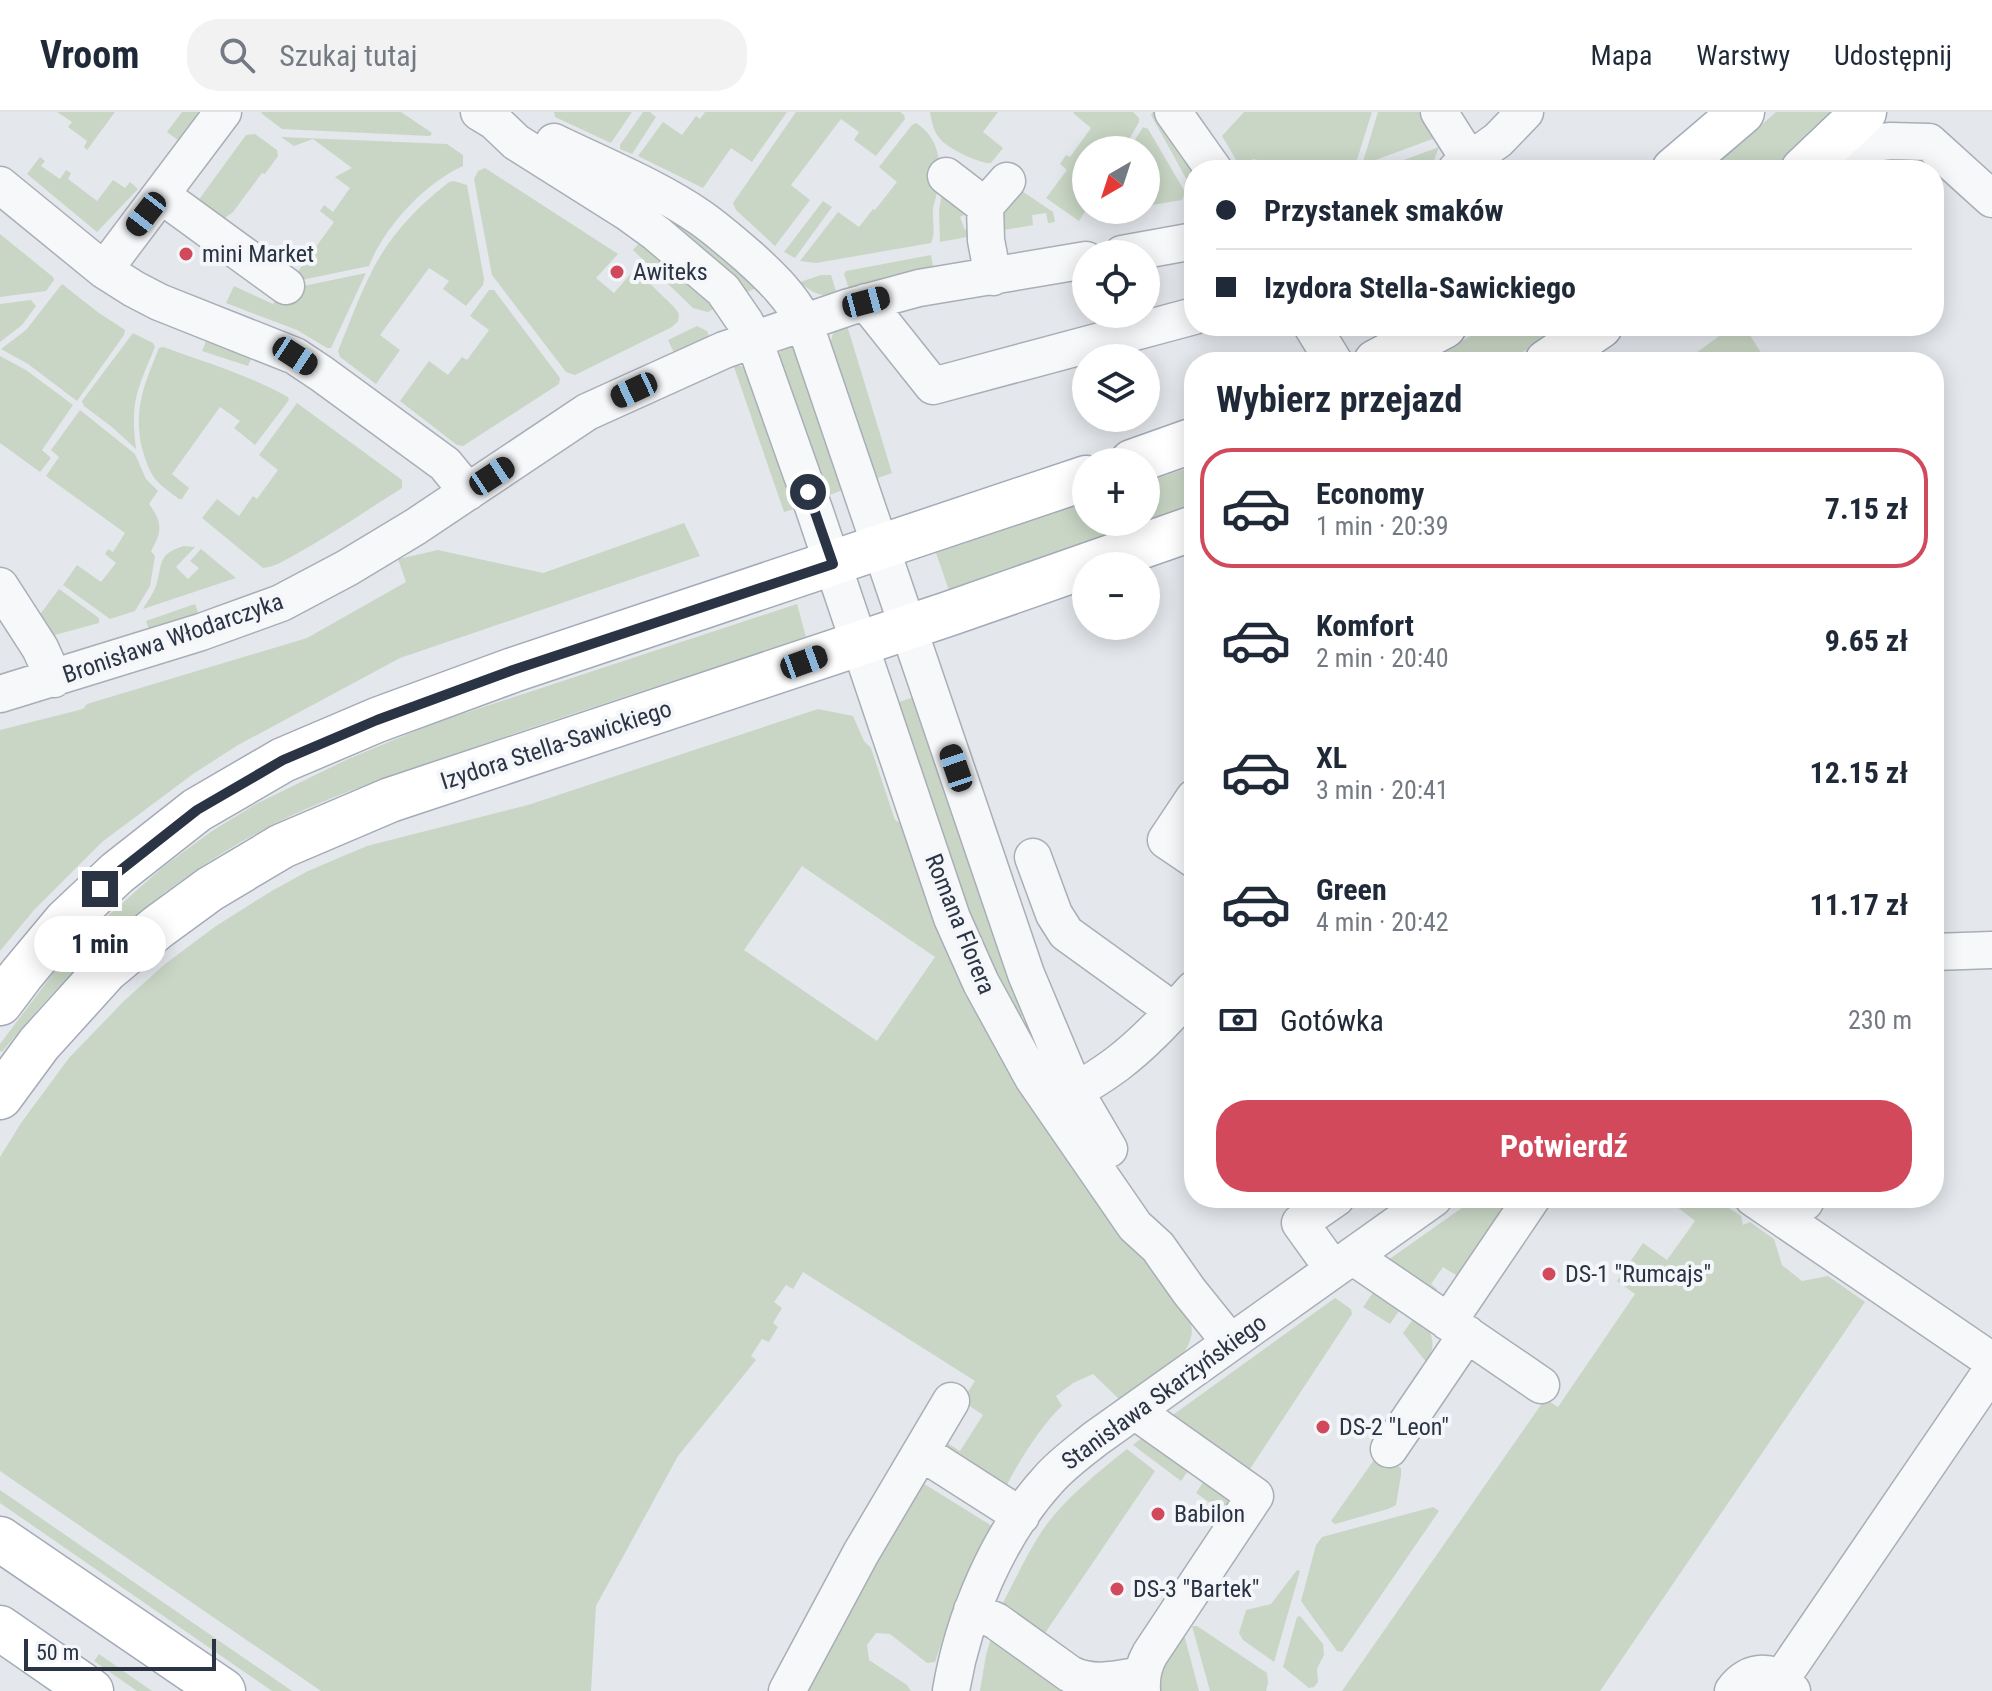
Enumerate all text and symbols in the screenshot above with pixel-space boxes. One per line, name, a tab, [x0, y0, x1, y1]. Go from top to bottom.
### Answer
search box	[187, 19, 747, 91]
text: Vroom	[40, 33, 139, 77]
icon: search	[215, 33, 259, 77]
text: Szukaj tutaj	[279, 38, 417, 73]
text: Mapa	[1591, 39, 1652, 72]
text: Warstwy	[1696, 39, 1790, 72]
text: Udostępnij	[1834, 39, 1952, 72]
north arrow	[1072, 136, 1160, 224]
map controls	[1072, 136, 1160, 640]
car	[122, 188, 170, 240]
text: Przystanek smaków	[1264, 193, 1504, 228]
place label: mini Market	[202, 240, 314, 268]
button: locate	[1072, 240, 1160, 328]
marker: mini Market	[177, 245, 195, 263]
place label: Awiteks	[633, 258, 708, 286]
marker: Awiteks	[608, 263, 626, 281]
text: Izydora Stella-Sawickiego	[1264, 270, 1576, 305]
car	[840, 284, 892, 320]
car	[268, 333, 322, 379]
button: layers	[1072, 344, 1160, 432]
car	[607, 369, 661, 411]
text: Wybierz przejazd	[1216, 379, 1462, 421]
button: +	[1072, 448, 1160, 536]
car	[465, 453, 519, 499]
icon: car	[1220, 472, 1292, 544]
route start	[790, 474, 826, 510]
text: Economy	[1316, 476, 1424, 511]
text: 7.15 zł	[1825, 491, 1908, 526]
text: 1 min · 20:39	[1316, 511, 1449, 541]
button: −	[1072, 552, 1160, 640]
street label: Bronisława Włodarczyka	[59, 587, 287, 689]
icon: car	[1220, 604, 1292, 676]
text: Komfort	[1316, 608, 1414, 643]
text: 9.65 zł	[1825, 623, 1908, 658]
car	[777, 643, 831, 681]
text: 2 min · 20:40	[1316, 643, 1449, 673]
street label: Izydora Stella-Sawickiego	[437, 694, 675, 796]
icon: car	[1220, 736, 1292, 808]
text: XL	[1316, 740, 1347, 775]
car	[937, 741, 975, 795]
text: 12.15 zł	[1810, 755, 1908, 790]
text: 3 min · 20:41	[1316, 775, 1449, 805]
street label: Romana Florera	[919, 850, 1001, 998]
icon: car	[1220, 868, 1292, 940]
route end	[82, 871, 118, 907]
text: Green	[1316, 872, 1387, 907]
text: 11.17 zł	[1810, 887, 1908, 922]
text: 4 min · 20:42	[1316, 907, 1449, 937]
callout: 1 min	[34, 917, 166, 973]
text: 1 min	[71, 929, 129, 959]
icon: cash	[1216, 998, 1260, 1042]
text: Gotówka	[1280, 1003, 1384, 1038]
text: 230 m	[1848, 1005, 1912, 1035]
button: Potwierdź	[1216, 1100, 1912, 1192]
place label: DS-1 "Rumcajs"	[1565, 1260, 1711, 1288]
marker: DS-1 "Rumcajs"	[1540, 1265, 1558, 1283]
street label: Stanisława Skarżyńskiego	[1056, 1308, 1272, 1476]
place label: DS-2 "Leon"	[1339, 1413, 1449, 1441]
marker: DS-2 "Leon"	[1314, 1418, 1332, 1436]
place label: Babilon	[1174, 1500, 1245, 1528]
marker: Babilon	[1149, 1505, 1167, 1523]
place label: DS-3 "Bartek"	[1133, 1575, 1260, 1603]
marker: DS-3 "Bartek"	[1108, 1580, 1126, 1598]
scale bar	[24, 1635, 216, 1671]
text: 50 m	[36, 1640, 79, 1665]

